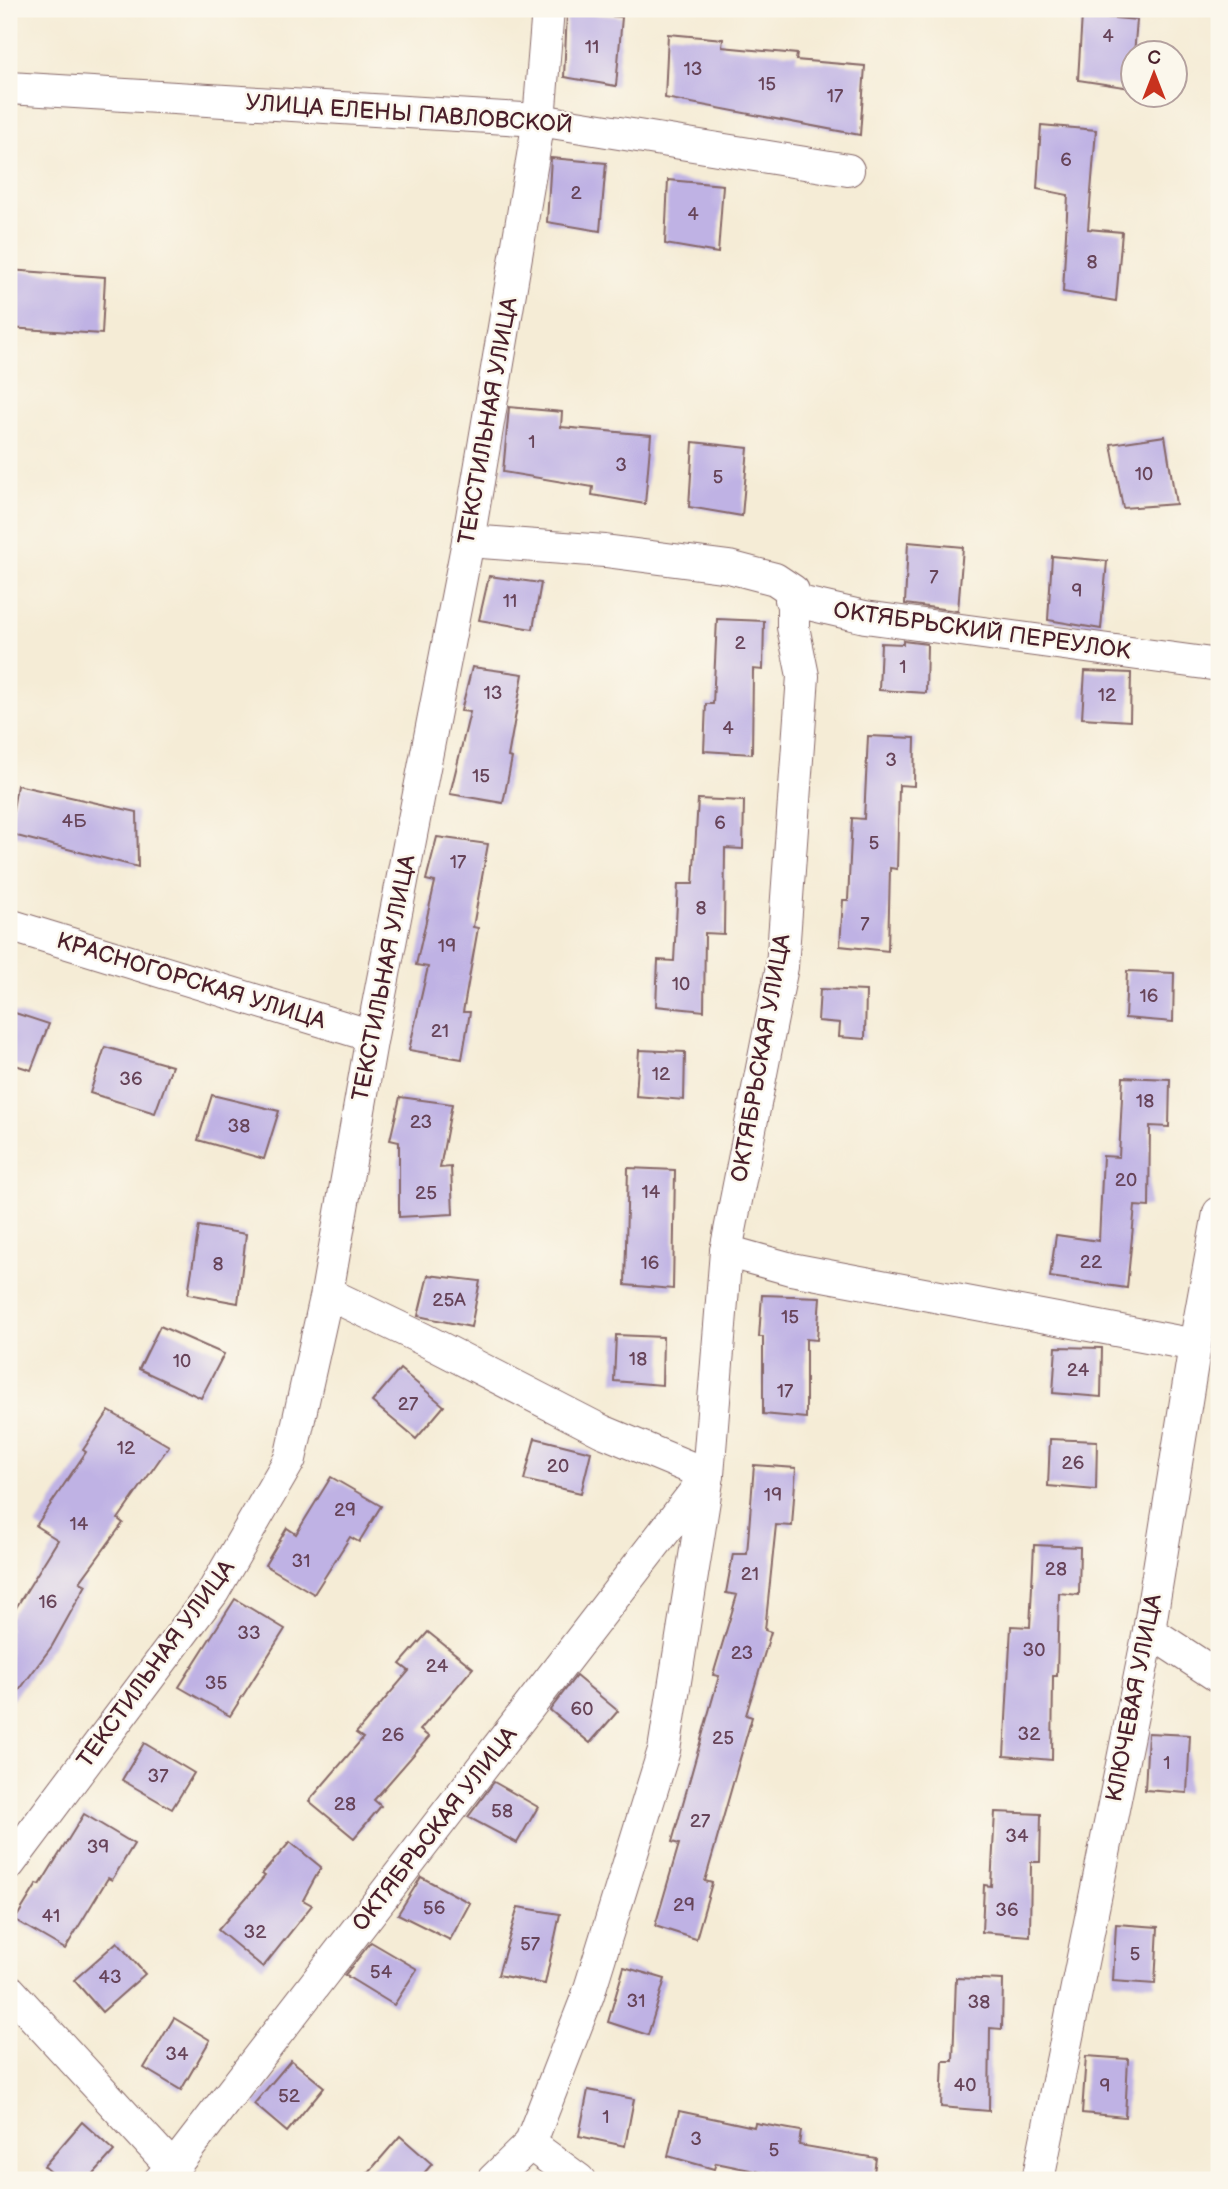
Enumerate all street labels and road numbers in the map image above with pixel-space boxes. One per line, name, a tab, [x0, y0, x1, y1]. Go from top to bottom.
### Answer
street label: УЛИЦА ЕЛЕНЫ ПАВЛОВСКОЙ	[244, 89, 574, 139]
street label: ТЕКСТИЛЬНАЯ УЛИЦА	[452, 295, 524, 547]
street label: ОКТЯБРЬСКИЙ ПЕРЕУЛОК	[832, 596, 1133, 666]
street label: ТЕКСТИЛЬНАЯ УЛИЦА	[346, 853, 422, 1103]
street label: КРАСНОГОРСКАЯ УЛИЦА	[53, 927, 329, 1035]
street label: ОКТЯБРЬСКАЯ УЛИЦА	[725, 932, 797, 1184]
street label: ТЕКСТИЛЬНАЯ УЛИЦА	[71, 1555, 241, 1773]
street label: КЛЮЧЕВАЯ УЛИЦА	[1100, 1592, 1168, 1804]
street label: ОКТЯБРЬСКАЯ УЛИЦА	[347, 1721, 523, 1937]

